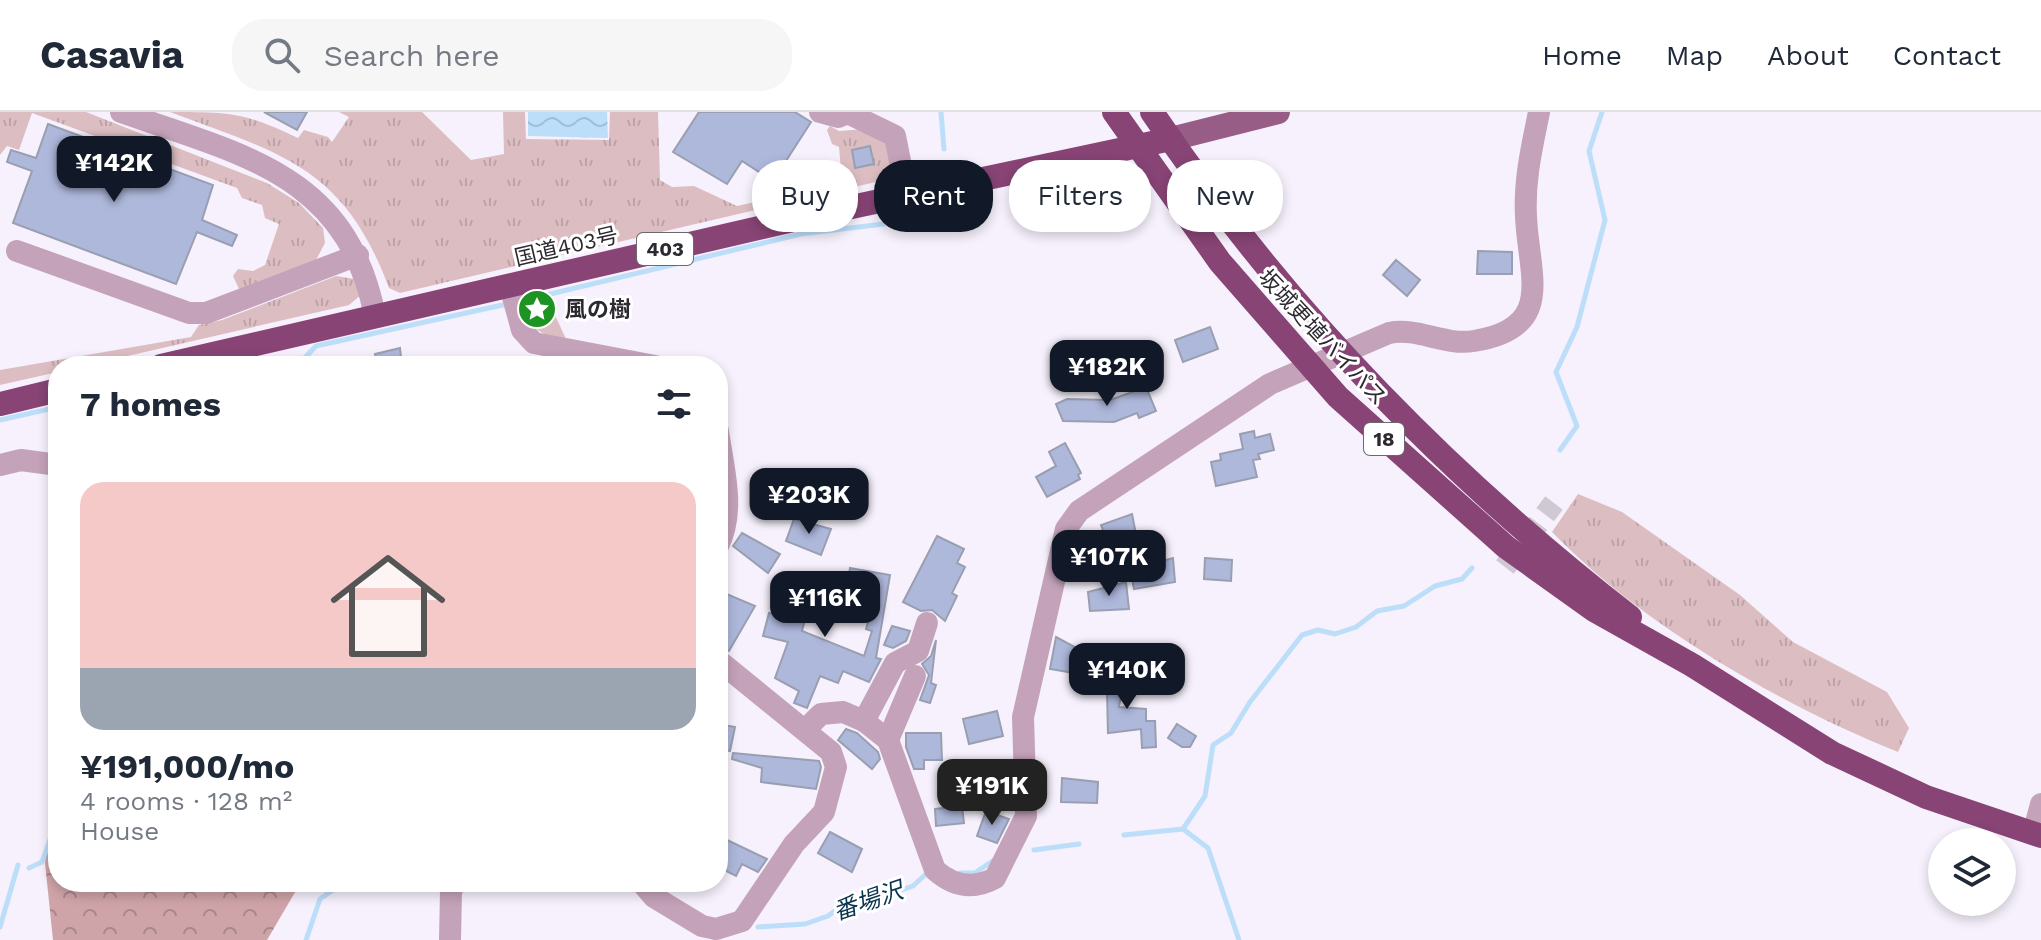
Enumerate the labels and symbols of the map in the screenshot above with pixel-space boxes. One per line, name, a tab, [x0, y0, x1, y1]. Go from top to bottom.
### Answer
pin: ¥142K	[58, 136, 170, 204]
street label: 国道403号	[512, 222, 620, 271]
road number: 403	[637, 233, 693, 265]
street label: 坂城更埴バイパス	[1254, 265, 1392, 410]
place icon: 風の樹	[516, 288, 558, 330]
place label: 風の樹	[565, 297, 631, 322]
pin: ¥182K	[1051, 340, 1163, 408]
road number: 18	[1364, 423, 1404, 455]
pin: ¥203K	[753, 468, 865, 536]
pin: ¥107K	[1053, 530, 1165, 598]
pin: ¥116K	[769, 571, 881, 639]
pin: ¥140K	[1071, 643, 1183, 711]
pin: ¥191K	[936, 759, 1048, 827]
water label: 番場沢	[829, 875, 909, 926]

